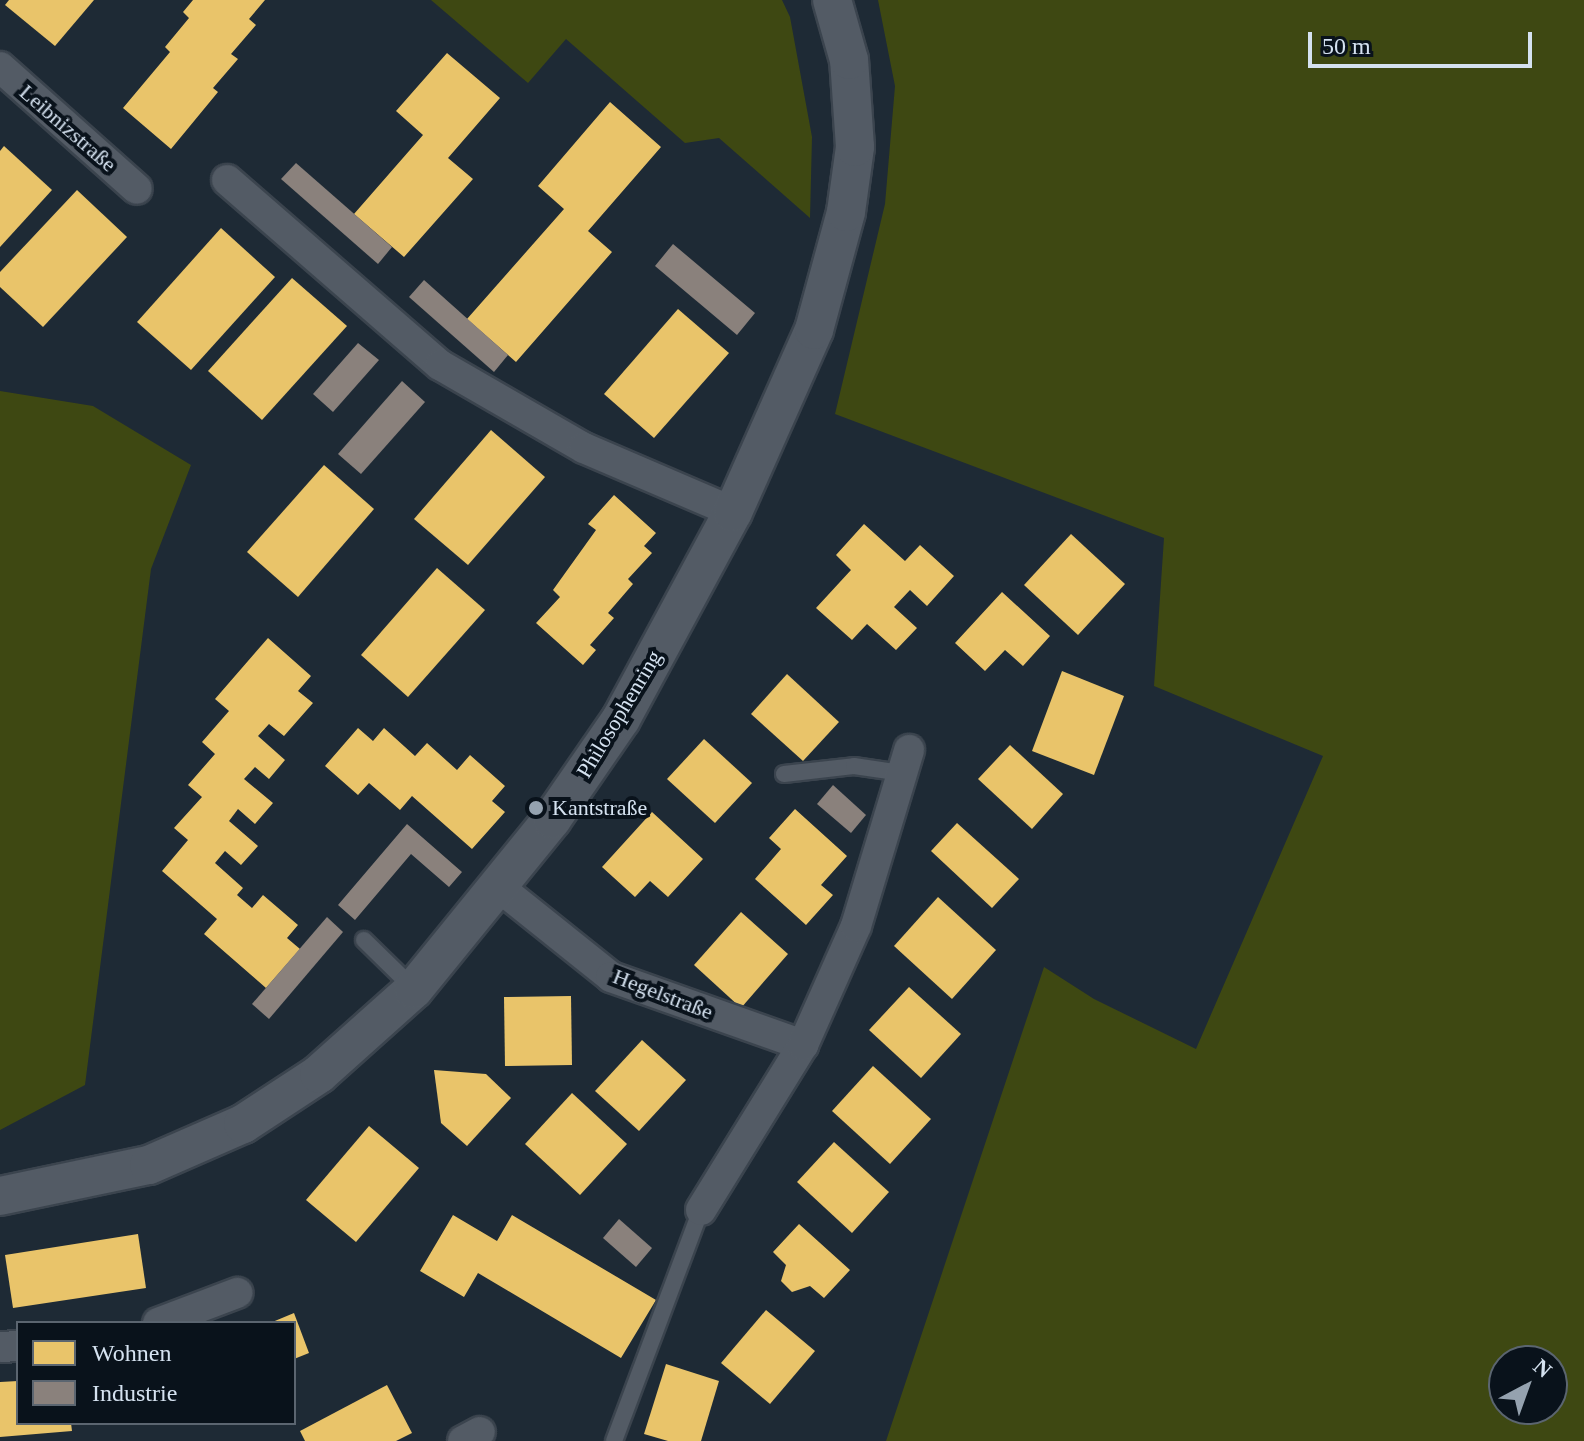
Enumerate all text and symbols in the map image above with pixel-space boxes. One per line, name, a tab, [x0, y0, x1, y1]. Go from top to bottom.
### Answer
scale bar	[1312, 16, 1536, 66]
text: 50 m	[1322, 33, 1371, 59]
street label: Leibnizstraße	[14, 79, 122, 177]
street label: Philosophenring	[571, 645, 667, 783]
place label: Kantstraße	[552, 795, 647, 821]
marker: Kantstraße	[527, 799, 545, 817]
street label: Hegelstraße	[609, 963, 717, 1025]
legend	[16, 1321, 296, 1425]
text: Wohnen	[92, 1340, 171, 1366]
north arrow	[1488, 1345, 1568, 1425]
text: N	[1529, 1353, 1557, 1383]
text: Industrie	[92, 1380, 177, 1406]

